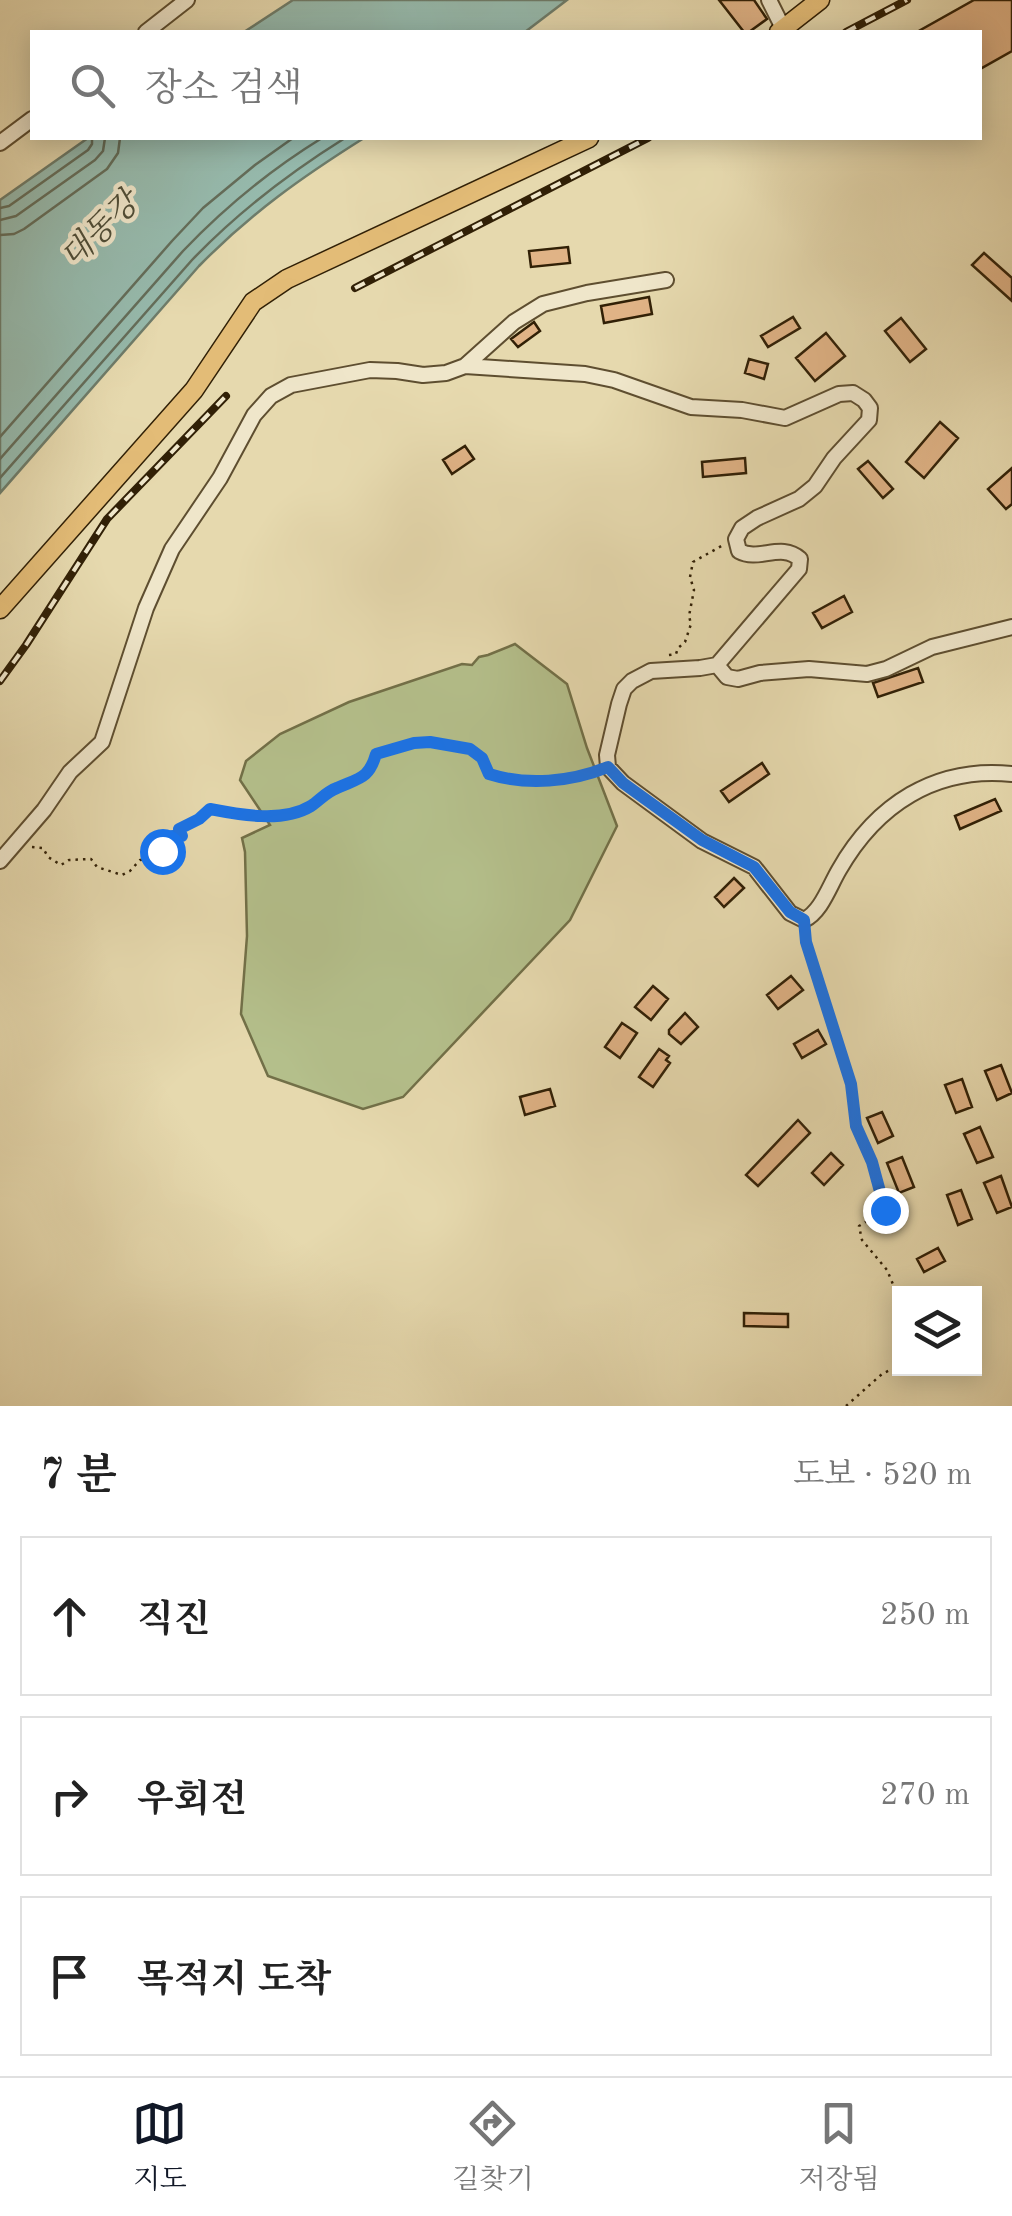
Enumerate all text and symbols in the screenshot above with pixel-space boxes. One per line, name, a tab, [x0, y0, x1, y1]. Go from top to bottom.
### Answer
search box	[30, 30, 982, 140]
icon: search	[65, 58, 120, 113]
text: 장소 검색	[145, 71, 302, 109]
water label: 대동강	[54, 182, 148, 275]
route start	[140, 829, 186, 875]
route end	[863, 1188, 909, 1234]
map controls	[892, 1286, 982, 1376]
button: layers	[892, 1286, 982, 1376]
text: 7 분	[40, 1456, 117, 1498]
text: 도보 · 520 m	[793, 1460, 972, 1492]
icon: ahead	[42, 1589, 97, 1644]
text: 250 m	[880, 1600, 970, 1632]
text: 직진	[137, 1602, 210, 1640]
icon: right	[42, 1769, 97, 1824]
text: 270 m	[880, 1780, 970, 1812]
text: 우회전	[137, 1782, 247, 1820]
icon: arrive	[42, 1949, 97, 2004]
text: 목적지 도착	[137, 1962, 331, 2000]
tab: 지도	[132, 2096, 187, 2199]
tab: 길찾기	[452, 2096, 533, 2199]
tab: 저장됨	[798, 2096, 880, 2199]

